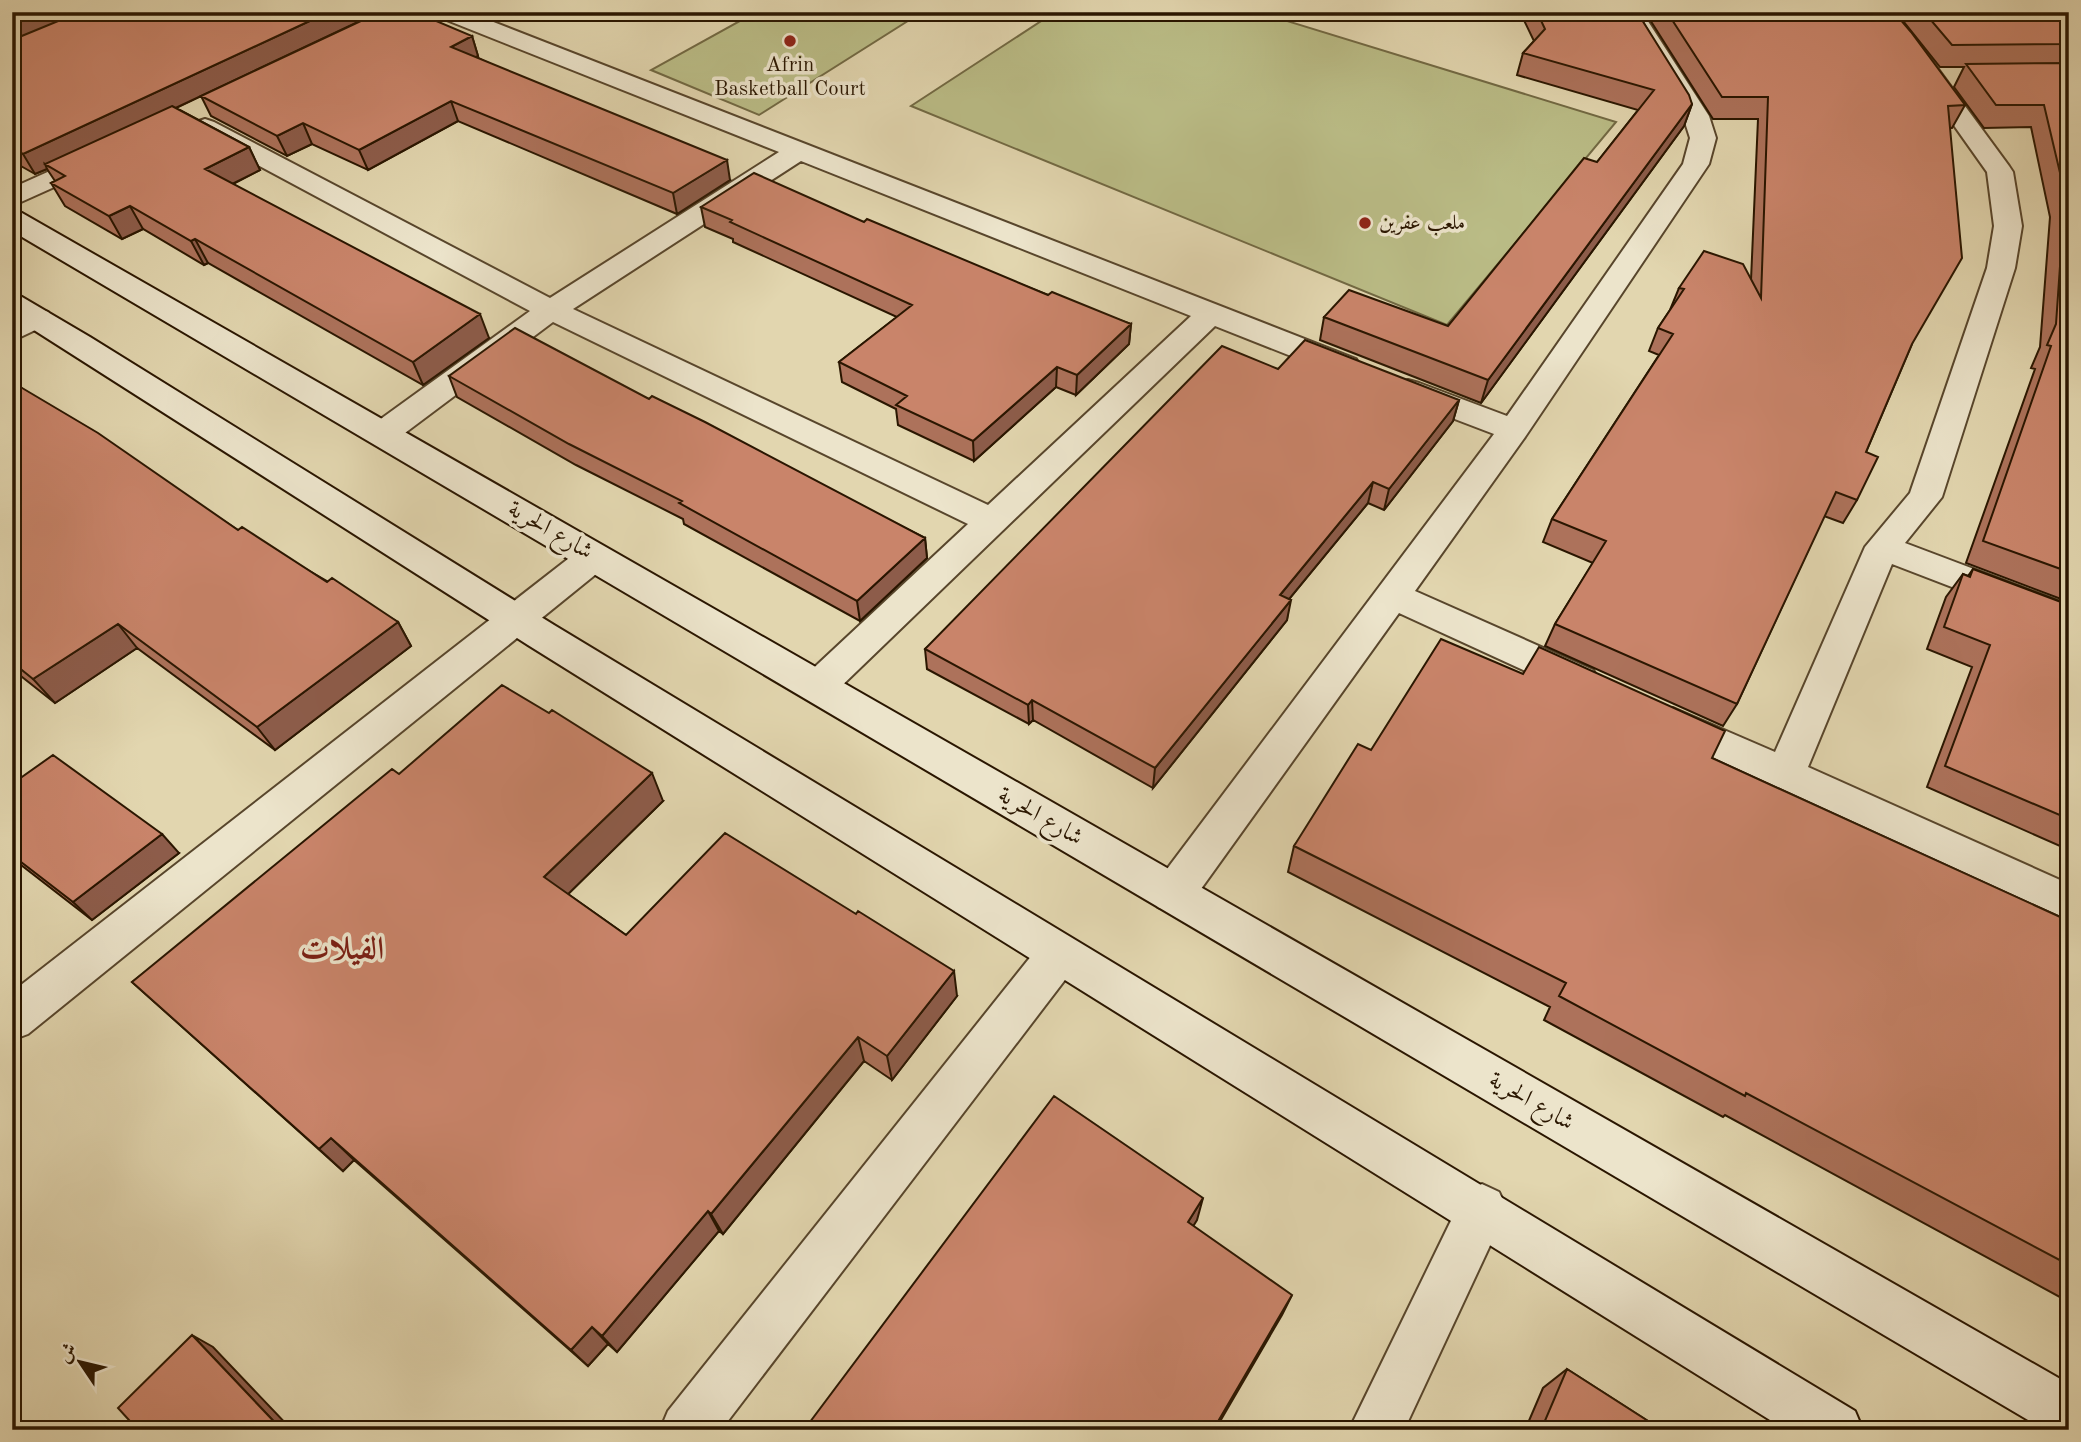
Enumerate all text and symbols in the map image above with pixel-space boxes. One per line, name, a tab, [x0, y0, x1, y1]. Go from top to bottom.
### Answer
marker: Afrin Basketball Court	[782, 33, 798, 49]
place label: Afrin Basketball Court	[714, 55, 866, 100]
place label: ملعب عفرين	[1379, 213, 1465, 236]
marker: ملعب عفرين	[1357, 215, 1373, 231]
street label: شارع الحرية	[500, 497, 597, 570]
street label: شارع الحرية	[990, 783, 1087, 856]
district label: الفيلات	[300, 934, 384, 967]
street label: شارع الحرية	[1481, 1068, 1578, 1141]
north arrow	[46, 1326, 116, 1396]
text: ش	[55, 1341, 81, 1367]

